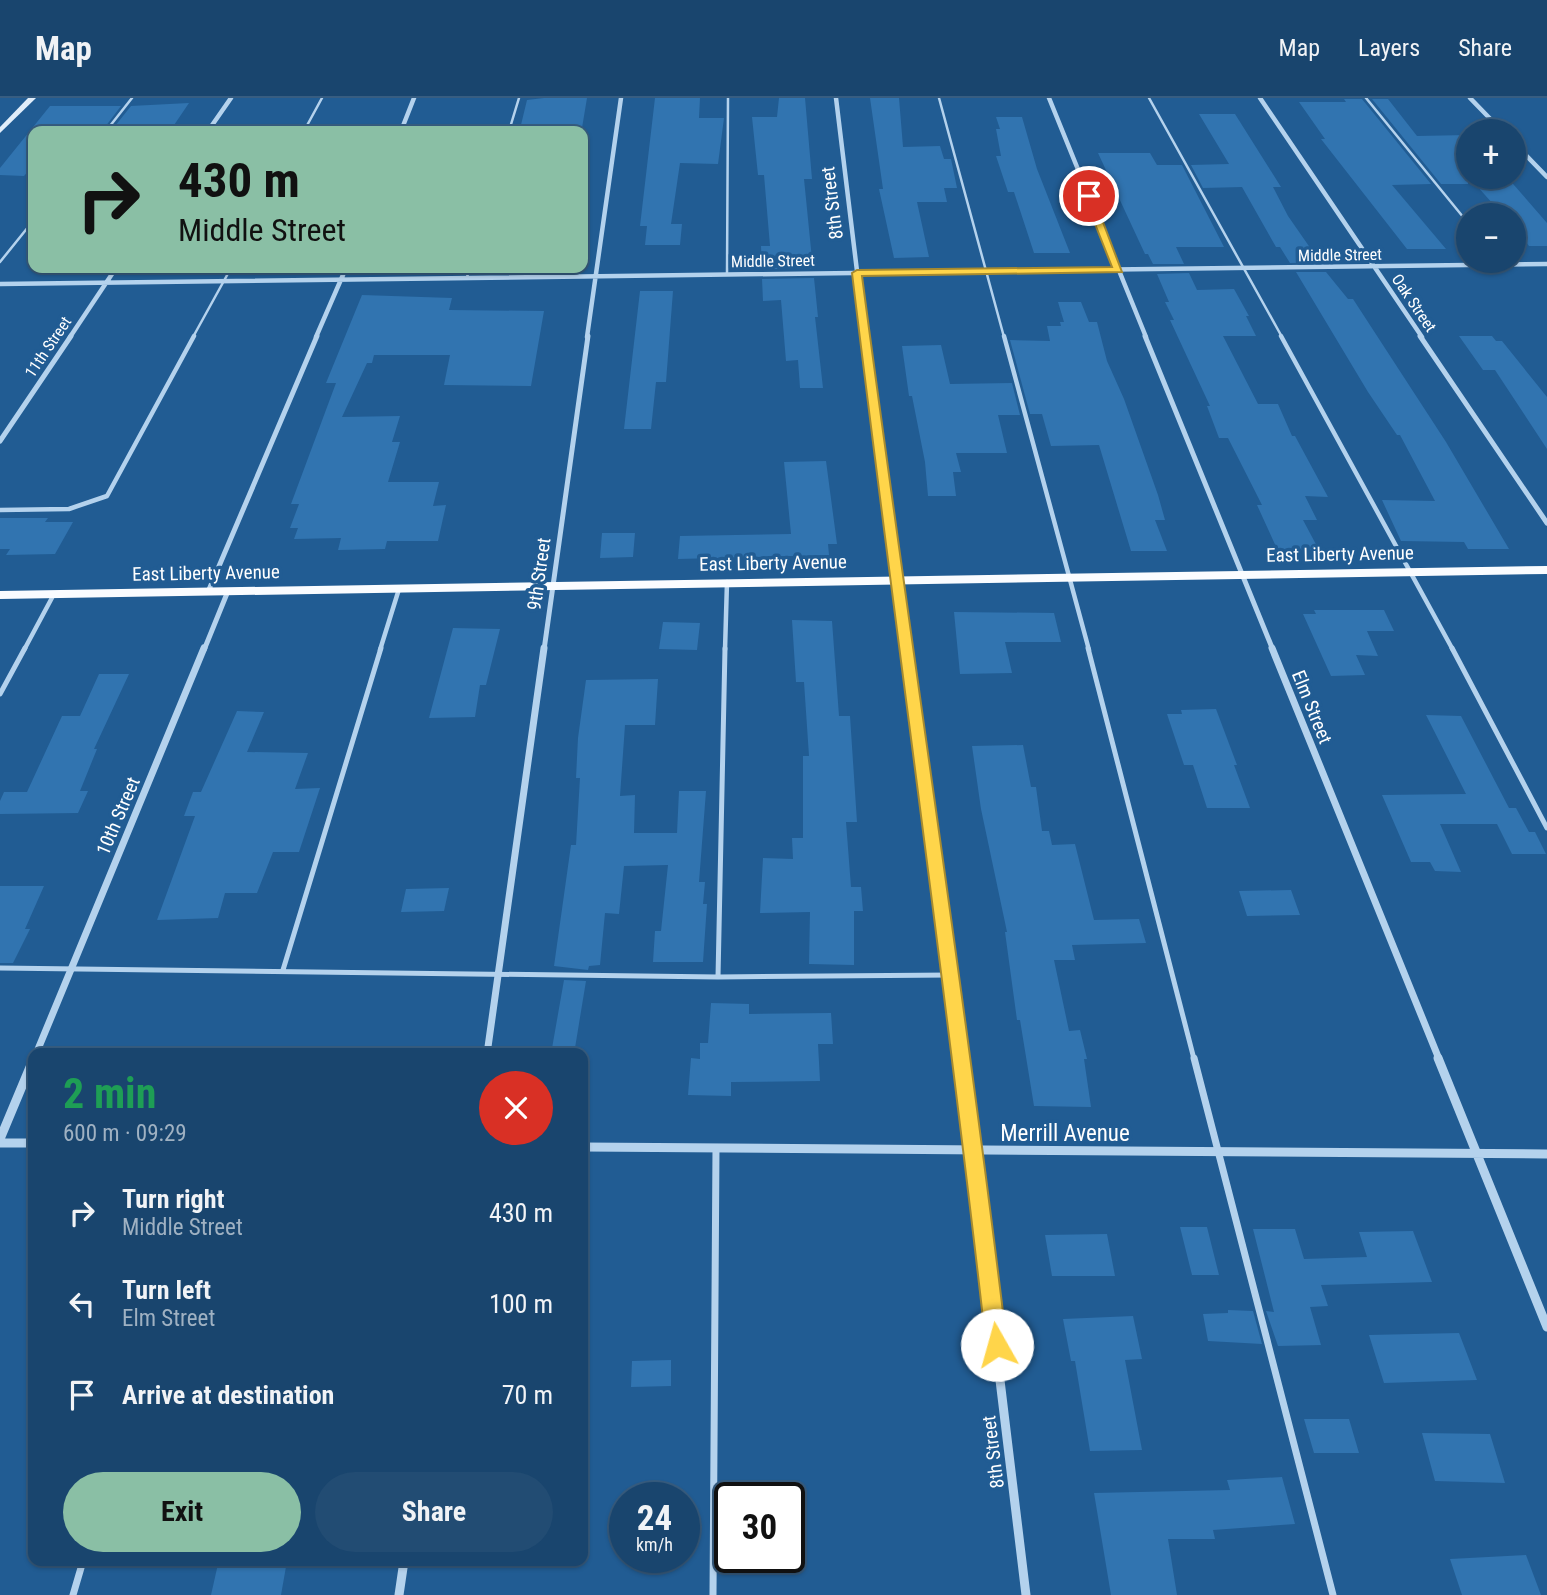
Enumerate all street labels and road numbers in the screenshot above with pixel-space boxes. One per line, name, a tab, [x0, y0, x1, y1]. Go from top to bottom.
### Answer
street label: 8th Street	[816, 165, 848, 241]
street label: Middle Street	[1298, 245, 1382, 265]
street label: Middle Street	[731, 251, 815, 271]
street label: Oak Street	[1388, 270, 1440, 336]
street label: 11th Street	[21, 313, 75, 381]
street label: 9th Street	[523, 536, 555, 612]
street label: East Liberty Avenue	[1266, 541, 1414, 567]
street label: East Liberty Avenue	[699, 550, 847, 576]
street label: East Liberty Avenue	[132, 560, 280, 586]
street label: Elm Street	[1287, 667, 1337, 747]
street label: 10th Street	[91, 774, 145, 858]
street label: Merrill Avenue	[1000, 1120, 1130, 1147]
street label: 8th Street	[977, 1414, 1009, 1490]

